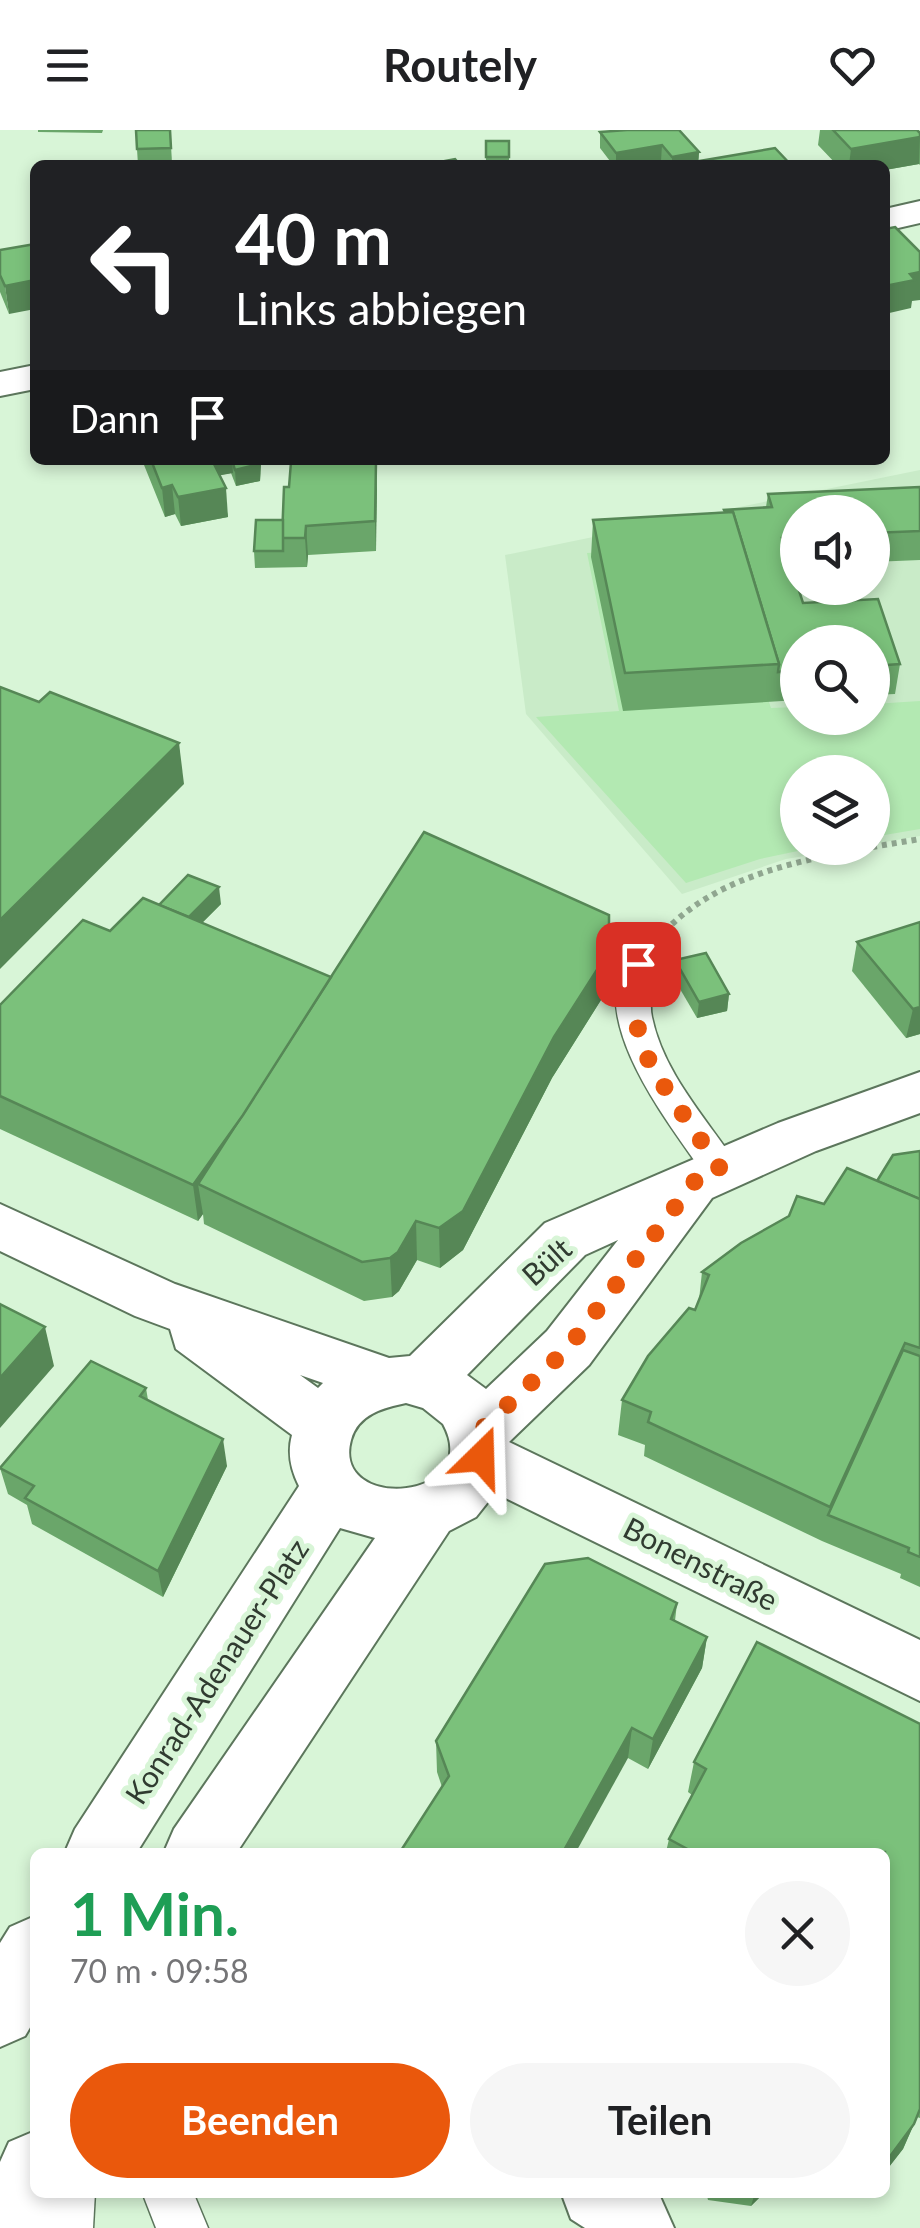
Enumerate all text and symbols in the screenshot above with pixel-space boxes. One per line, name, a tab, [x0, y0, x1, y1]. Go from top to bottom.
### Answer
icon: menu	[40, 38, 95, 93]
text: Routely	[383, 38, 537, 92]
icon: heart	[825, 38, 880, 93]
text: 40 m	[235, 196, 392, 280]
icon: left	[70, 200, 200, 330]
text: Links abbiegen	[235, 281, 527, 335]
icon: arrive	[180, 390, 235, 445]
text: Dann	[70, 395, 160, 441]
map controls	[780, 495, 890, 865]
button: sound	[780, 495, 890, 605]
button: search	[780, 625, 890, 735]
button: layers	[780, 755, 890, 865]
pin	[596, 922, 681, 1007]
icon: arrive	[611, 937, 666, 992]
street label: Bült	[514, 1230, 578, 1292]
position arrow	[429, 1405, 533, 1509]
street label: Bonenstraße	[618, 1509, 784, 1617]
street label: Konrad-Adenauer-Platz	[117, 1532, 315, 1810]
text: 1 Min.	[70, 1877, 239, 1949]
button: close	[745, 1881, 850, 1986]
text: 70 m · 09:58	[70, 1951, 249, 1990]
button: Beenden	[70, 2063, 450, 2178]
button: Teilen	[470, 2063, 850, 2178]

